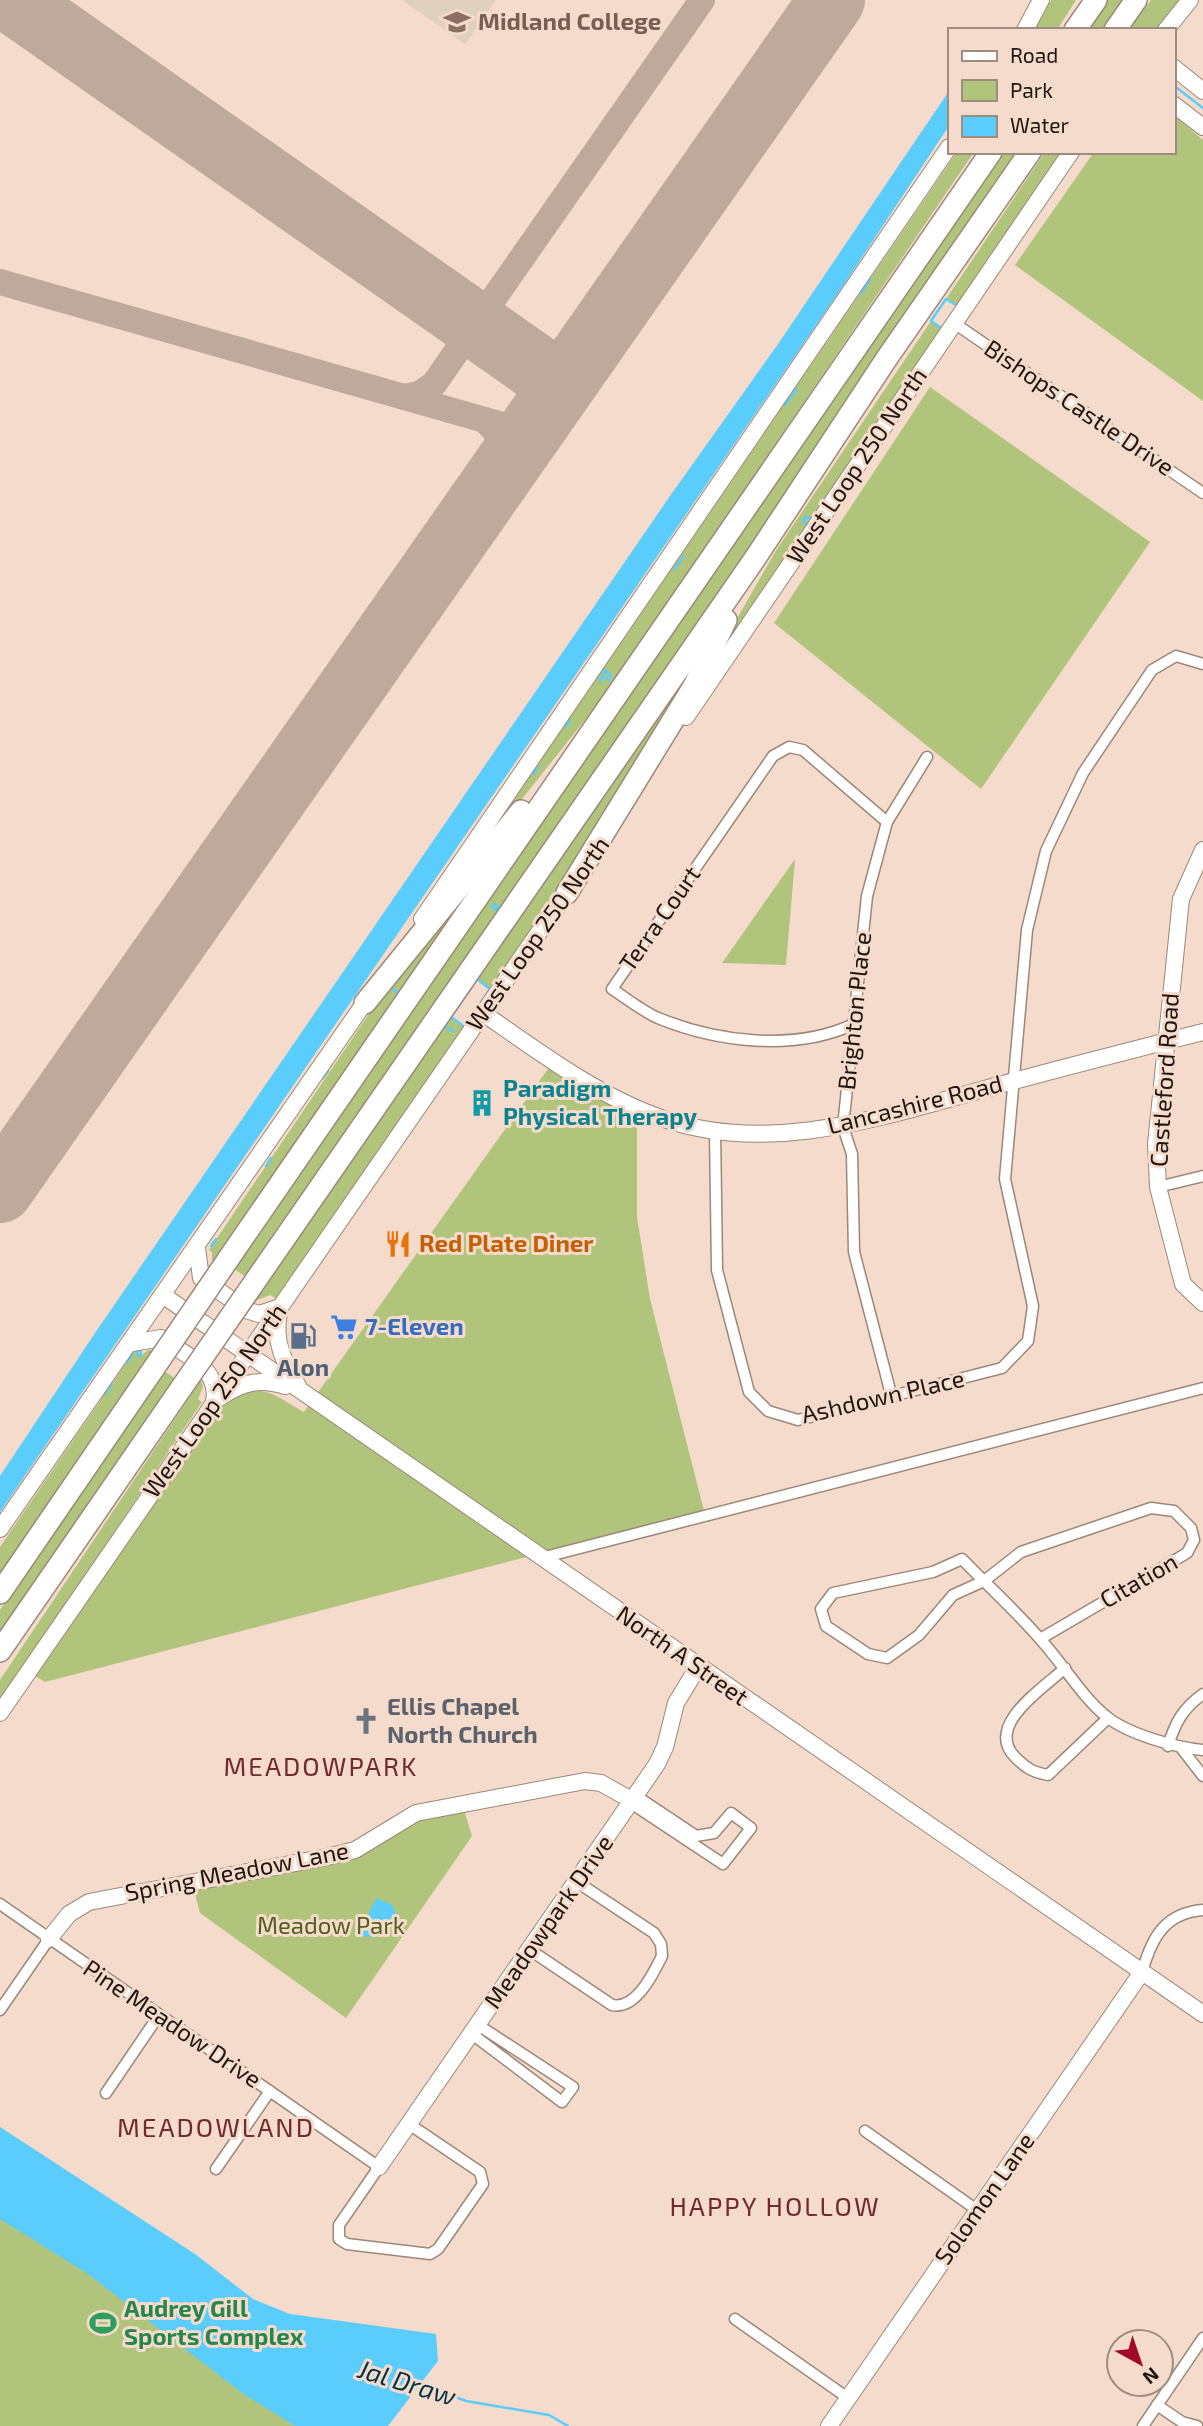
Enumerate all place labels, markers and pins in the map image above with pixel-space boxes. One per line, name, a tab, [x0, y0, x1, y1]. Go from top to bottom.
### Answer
place label: Midland College	[478, 6, 661, 35]
school or university icon: Midland College	[442, 7, 472, 37]
place label: Paradigm Physical Therapy	[503, 1073, 697, 1130]
building icon: Paradigm Physical Therapy	[467, 1088, 497, 1118]
place label: Red Plate Diner	[419, 1228, 594, 1257]
restaurant icon: Red Plate Diner	[383, 1229, 413, 1259]
place label: 7-Eleven	[365, 1311, 464, 1340]
supermarket icon: 7-Eleven	[329, 1312, 359, 1342]
fuel station icon: Alon	[288, 1321, 318, 1351]
place label: Alon	[277, 1352, 329, 1381]
place label: Ellis Chapel North Church	[387, 1691, 538, 1748]
church icon: Ellis Chapel North Church	[351, 1706, 381, 1736]
place label: Audrey Gill Sports Complex	[124, 2293, 304, 2350]
sports icon: Audrey Gill Sports Complex	[88, 2308, 118, 2338]

